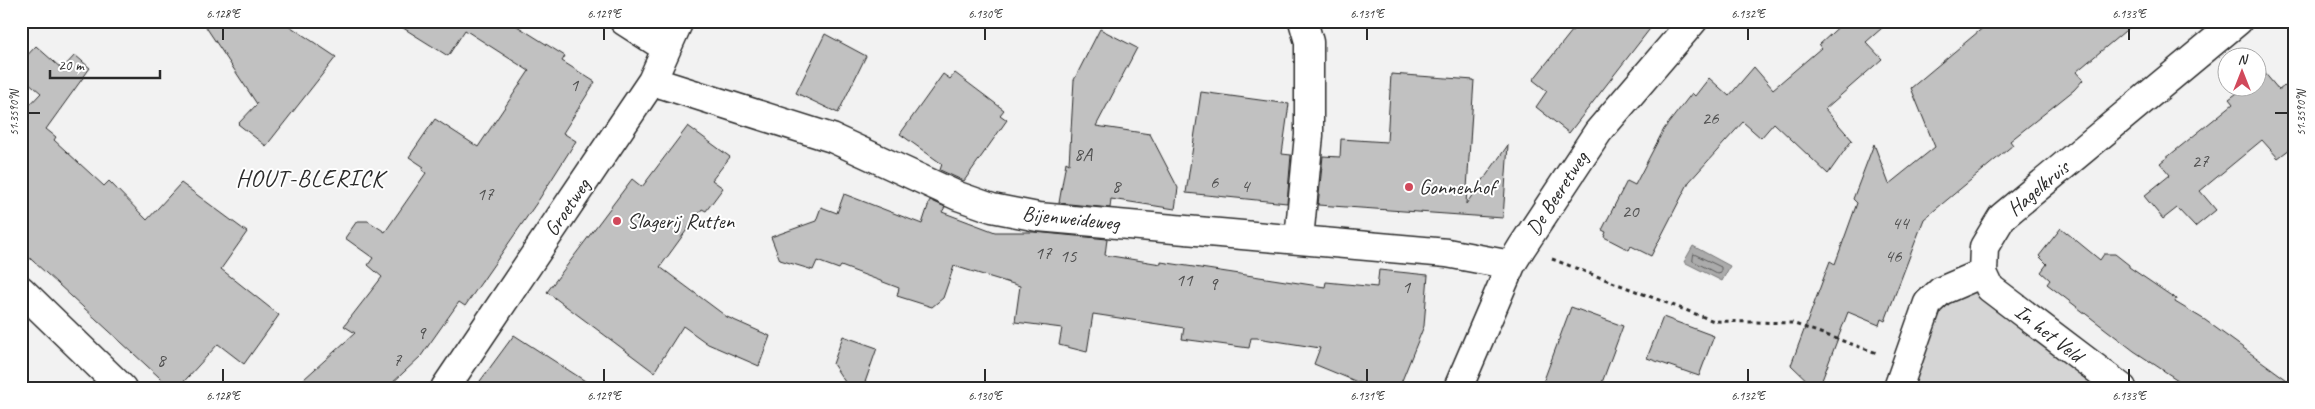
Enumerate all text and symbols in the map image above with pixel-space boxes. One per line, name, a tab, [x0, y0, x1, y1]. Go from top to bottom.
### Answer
text: 6.128°E	[206, 6, 242, 22]
text: 6.129°E	[587, 6, 623, 22]
text: 6.130°E	[968, 6, 1004, 22]
text: 6.131°E	[1350, 6, 1386, 22]
text: 6.132°E	[1731, 6, 1767, 22]
text: 6.133°E	[2112, 6, 2148, 22]
scale bar	[50, 48, 160, 80]
north arrow	[2218, 48, 2268, 98]
text: N	[2238, 51, 2249, 68]
text: 20 m	[58, 56, 85, 75]
house number: 1	[570, 73, 580, 97]
text: 51.3590°N	[6, 89, 22, 136]
text: 51.3590°N	[2293, 89, 2309, 136]
house number: 26	[1701, 106, 1720, 130]
house number: 8A	[1074, 142, 1094, 166]
street label: De Beeretweg	[1520, 145, 1595, 240]
house number: 27	[2191, 149, 2210, 173]
street label: Hagelkruis	[2002, 153, 2076, 221]
district label: HOUT-BLERICK	[236, 163, 388, 193]
house number: 6	[1210, 170, 1220, 194]
street label: Groetweg	[538, 172, 597, 241]
house number: 8	[1112, 174, 1123, 198]
house number: 4	[1241, 174, 1252, 198]
place label: Gonnenhof	[1419, 174, 1499, 200]
marker: Gonnenhof	[1403, 181, 1415, 193]
house number: 17	[476, 182, 495, 206]
house number: 20	[1621, 199, 1640, 223]
street label: Bijenweideweg	[1021, 200, 1122, 236]
place label: Slagerij Rutten	[627, 208, 735, 234]
house number: 44	[1891, 211, 1911, 235]
marker: Slagerij Rutten	[611, 215, 623, 227]
house number: 17	[1034, 241, 1053, 265]
house number: 15	[1059, 244, 1078, 268]
house number: 46	[1884, 244, 1903, 268]
house number: 11	[1175, 268, 1194, 292]
house number: 9	[1209, 272, 1219, 296]
house number: 1	[1402, 275, 1412, 299]
street label: In het Veld	[2010, 298, 2091, 370]
house number: 9	[417, 321, 427, 345]
house number: 8	[157, 348, 168, 372]
house number: 7	[393, 348, 403, 372]
text: 6.128°E	[206, 388, 242, 404]
text: 6.129°E	[587, 388, 623, 404]
text: 6.130°E	[968, 388, 1004, 404]
text: 6.131°E	[1350, 388, 1386, 404]
text: 6.132°E	[1731, 388, 1767, 404]
text: 6.133°E	[2112, 388, 2148, 404]

